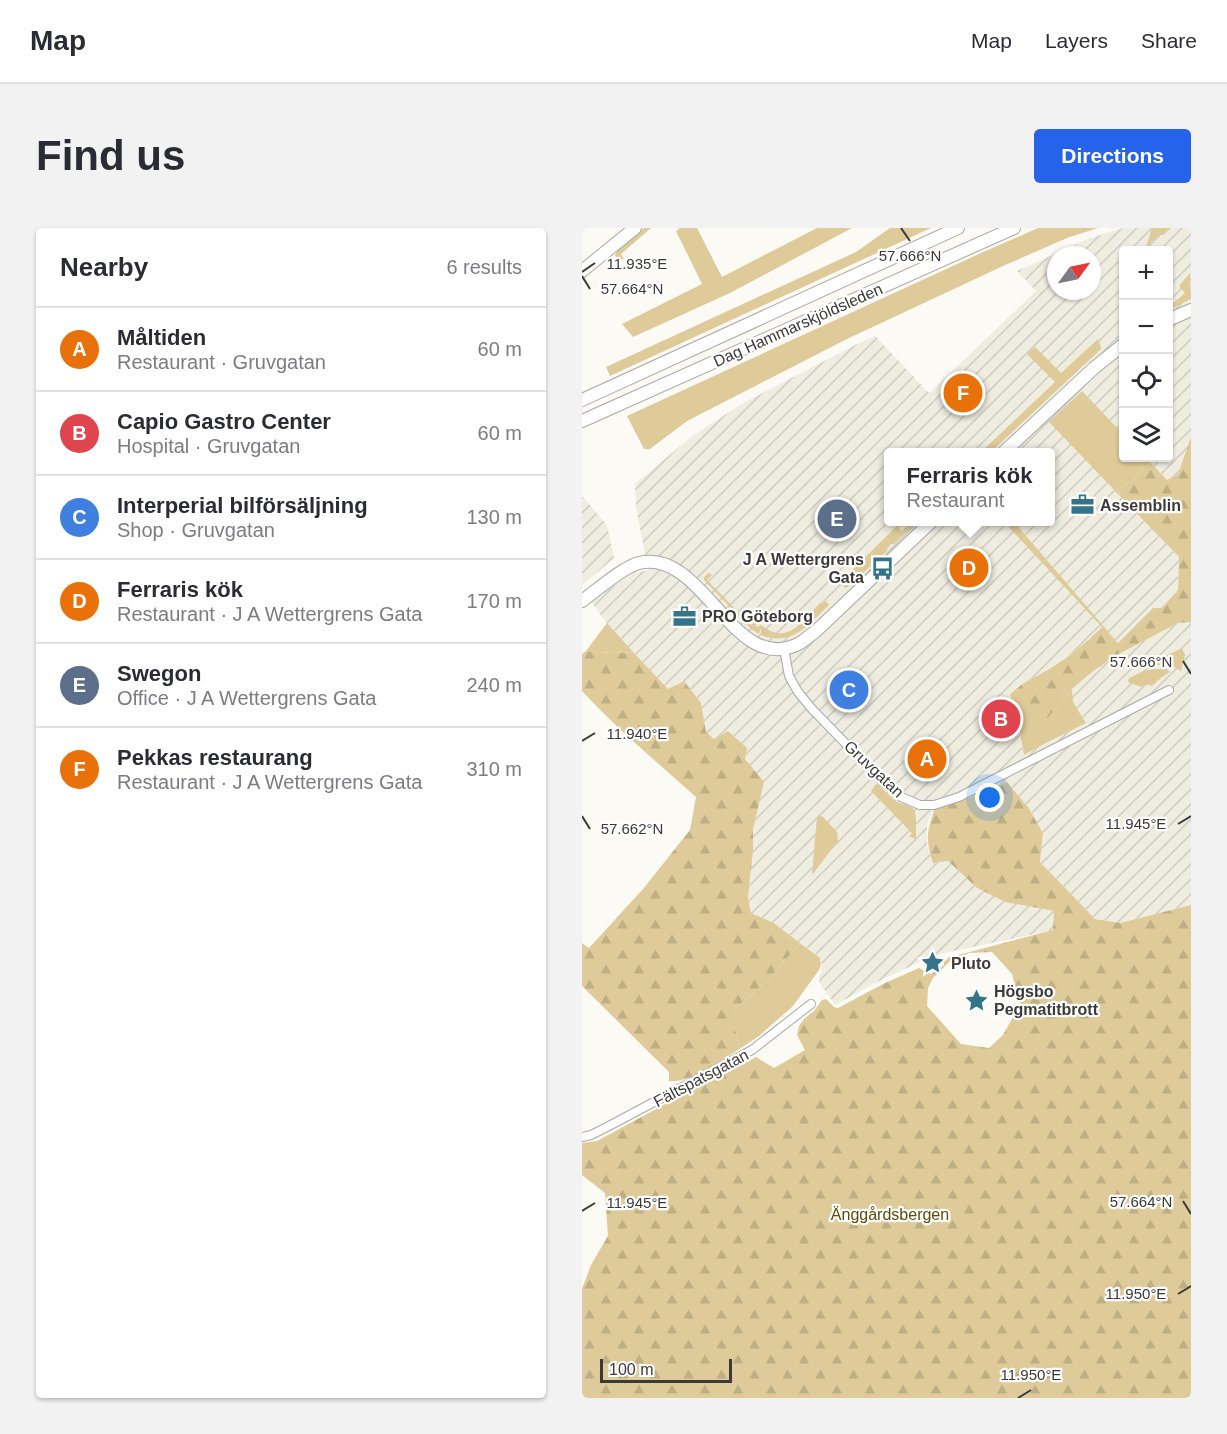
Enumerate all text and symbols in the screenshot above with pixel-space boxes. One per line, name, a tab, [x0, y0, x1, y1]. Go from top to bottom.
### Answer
text: Map	[30, 25, 86, 56]
text: Map	[971, 29, 1012, 52]
text: Layers	[1045, 29, 1108, 52]
text: Share	[1141, 29, 1197, 52]
button: Directions	[1034, 129, 1191, 183]
text: Find us	[36, 132, 185, 179]
north arrow	[1047, 246, 1101, 300]
map controls	[1119, 246, 1173, 462]
button: +	[1119, 246, 1173, 300]
text: 57.666°N	[879, 247, 941, 264]
text: Nearby	[60, 252, 148, 282]
text: 11.935°E	[607, 255, 667, 272]
text: 6 results	[446, 256, 522, 278]
text: 57.664°N	[601, 280, 663, 297]
street label: Dag Hammarskjöldsleden	[711, 280, 885, 370]
button: −	[1119, 300, 1173, 354]
text: Måltiden	[117, 325, 206, 350]
text: A	[72, 338, 87, 360]
text: 60 m	[478, 338, 522, 360]
text: Restaurant · Gruvgatan	[117, 351, 326, 373]
button: locate	[1119, 354, 1173, 408]
pin: F	[944, 370, 982, 416]
button: layers	[1119, 408, 1173, 462]
text: Capio Gastro Center	[117, 409, 331, 434]
text: B	[72, 422, 87, 444]
text: 60 m	[478, 422, 522, 444]
text: Hospital · Gruvgatan	[117, 435, 300, 457]
popup	[884, 448, 1055, 526]
text: Ferraris kök	[907, 463, 1032, 488]
text: Restaurant	[907, 489, 1004, 511]
office icon: Assemblin	[1069, 492, 1095, 518]
text: Interperial bilförsäljning	[117, 493, 368, 518]
pin: E	[818, 496, 856, 542]
place label: Assemblin	[1100, 497, 1181, 514]
text: C	[72, 506, 87, 528]
text: 130 m	[466, 506, 522, 528]
text: Shop · Gruvgatan	[117, 519, 275, 541]
pin: D	[950, 546, 988, 590]
place label: J A Wettergrens Gata	[743, 551, 864, 586]
bus stop icon: J A Wettergrens Gata	[869, 555, 895, 581]
text: Ferraris kök	[117, 577, 243, 602]
text: D	[72, 590, 87, 612]
text: 170 m	[466, 590, 522, 612]
text: Restaurant · J A Wettergrens Gata	[117, 603, 422, 625]
office icon: PRO Göteborg	[671, 603, 697, 629]
place label: PRO Göteborg	[702, 608, 813, 625]
text: 57.666°N	[1110, 653, 1172, 670]
text: Swegon	[117, 661, 201, 686]
pin: C	[830, 668, 868, 712]
text: E	[73, 674, 86, 696]
text: 240 m	[466, 674, 522, 696]
text: Office · J A Wettergrens Gata	[117, 687, 376, 709]
pin: B	[982, 696, 1020, 742]
text: 11.940°E	[607, 725, 667, 742]
pin: A	[908, 736, 946, 782]
street label: Gruvgatan	[841, 737, 907, 801]
text: Pekkas restaurang	[117, 745, 313, 770]
text: F	[73, 758, 86, 780]
text: 310 m	[466, 758, 522, 780]
text: Restaurant · J A Wettergrens Gata	[117, 771, 422, 793]
your location	[975, 783, 1004, 812]
text: 11.945°E	[1106, 815, 1166, 832]
text: 57.662°N	[601, 820, 663, 837]
place icon: Pluto	[920, 950, 946, 976]
place label: Pluto	[951, 955, 991, 972]
place label: Högsbo Pegmatitbrott	[994, 983, 1099, 1018]
place icon: Högsbo Pegmatitbrott	[963, 987, 989, 1013]
street label: Fältspatsgatan	[651, 1046, 751, 1110]
text: 57.664°N	[1110, 1193, 1172, 1210]
text: 11.945°E	[607, 1194, 667, 1211]
park label: Änggårdsbergen	[831, 1206, 949, 1223]
text: 11.950°E	[1106, 1285, 1166, 1302]
scale bar	[600, 1356, 732, 1384]
text: 100 m	[609, 1361, 653, 1378]
text: 11.950°E	[1001, 1366, 1061, 1383]

